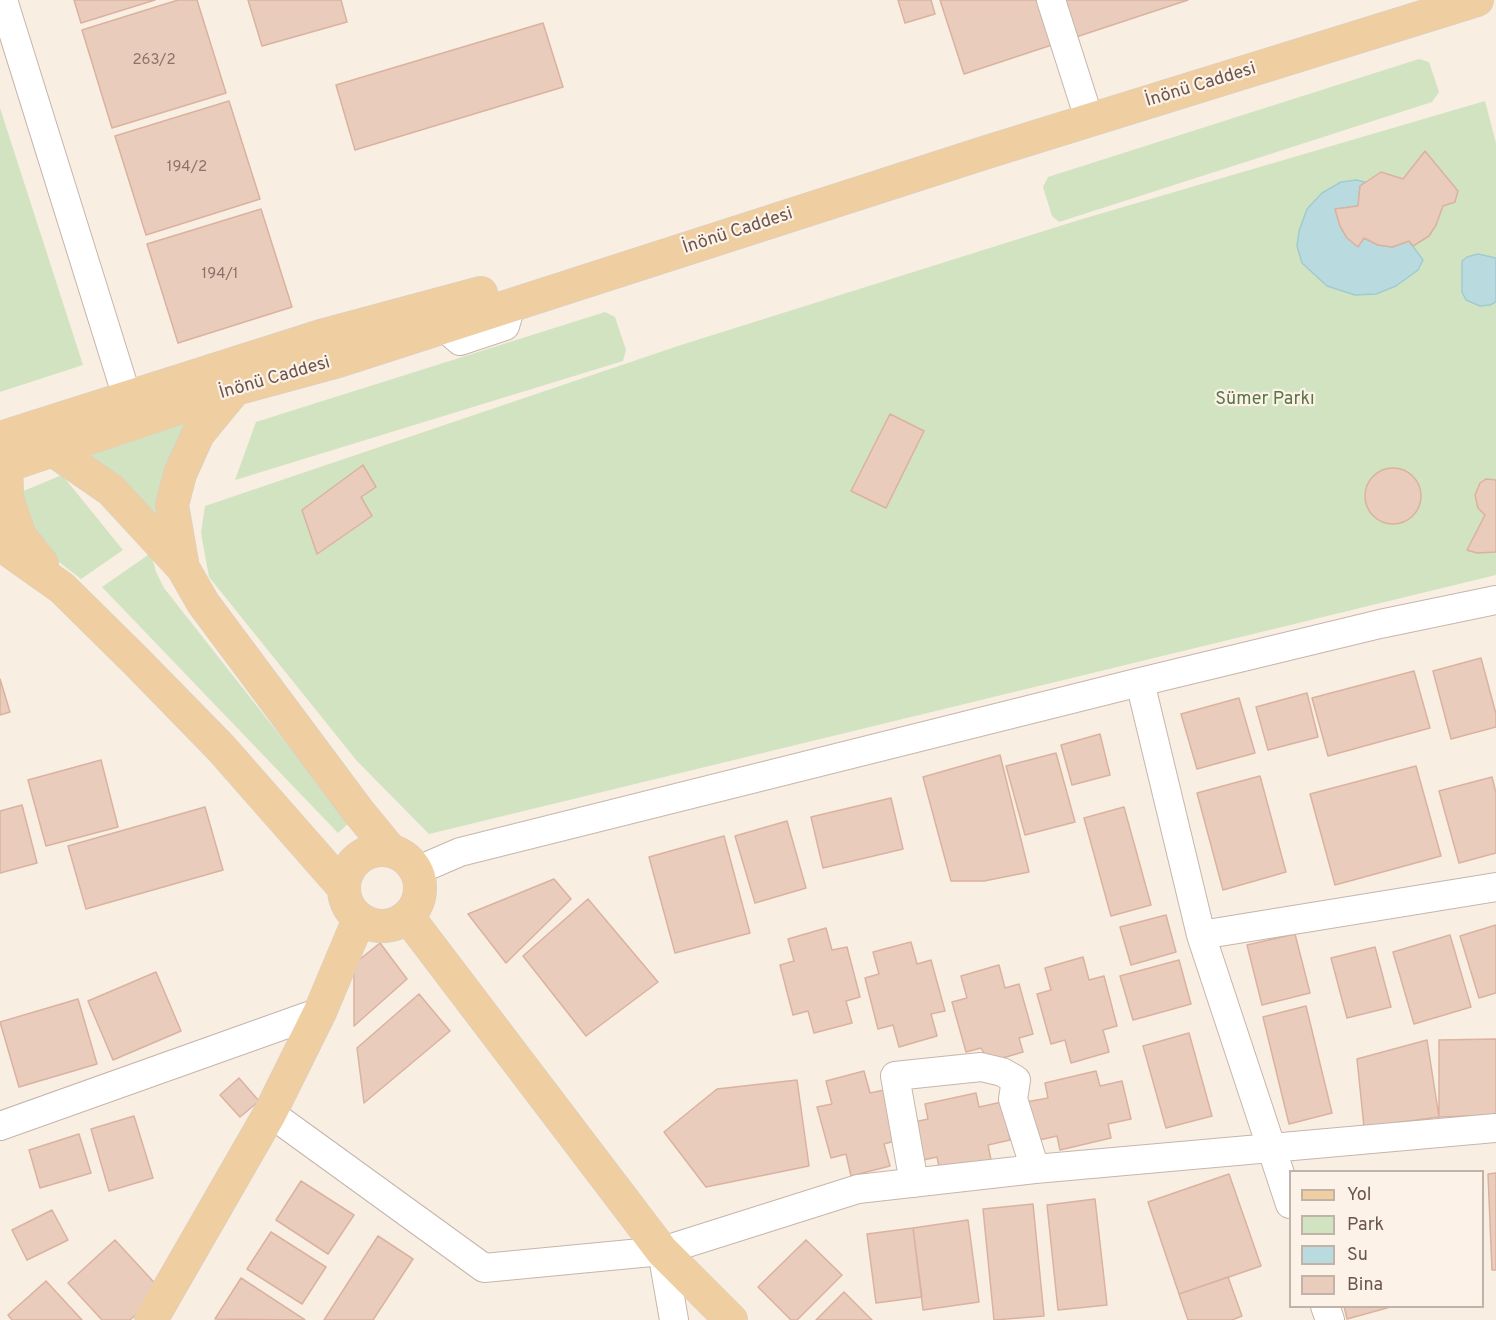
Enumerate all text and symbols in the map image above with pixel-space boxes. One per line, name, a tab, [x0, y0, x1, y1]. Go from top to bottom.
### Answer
house number: 263/2	[132, 52, 176, 70]
street label: İnönü Caddesi	[1143, 59, 1259, 113]
house number: 194/2	[167, 159, 207, 177]
street label: İnönü Caddesi	[680, 204, 796, 260]
house number: 194/1	[202, 266, 238, 284]
street label: İnönü Caddesi	[217, 353, 333, 405]
park label: Sümer Parkı	[1215, 389, 1315, 411]
legend	[1289, 1170, 1484, 1308]
text: Yol	[1347, 1184, 1372, 1207]
text: Park	[1347, 1214, 1384, 1237]
text: Su	[1347, 1244, 1368, 1267]
text: Bina	[1347, 1274, 1383, 1297]

